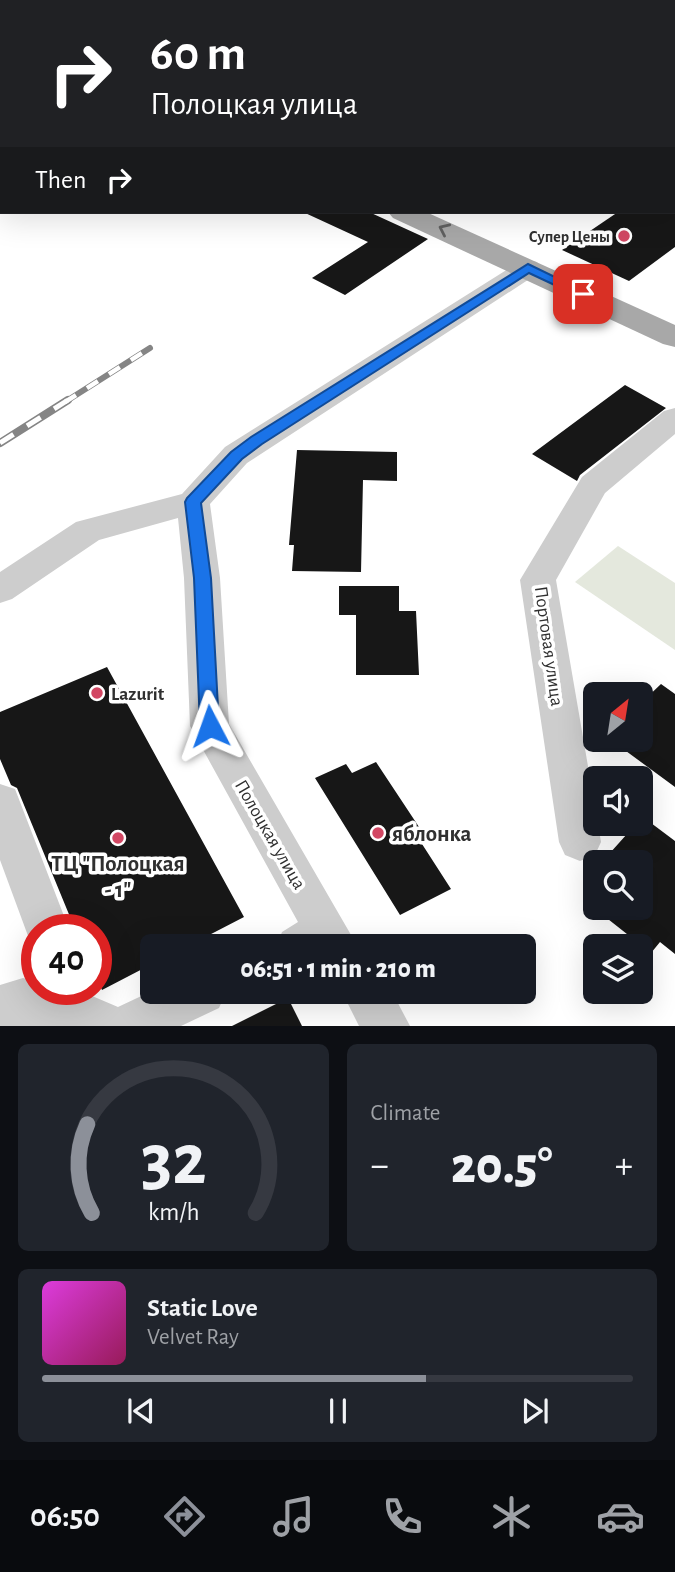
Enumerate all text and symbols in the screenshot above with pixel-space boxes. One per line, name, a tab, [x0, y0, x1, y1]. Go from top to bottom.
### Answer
icon: right	[35, 28, 126, 119]
text: 60 m	[150, 30, 246, 79]
text: Полоцкая улица	[150, 88, 358, 120]
icon: right	[100, 161, 138, 199]
text: Then	[35, 167, 86, 193]
one-way arrow	[439, 223, 451, 237]
marker: Супер Цены	[616, 228, 632, 244]
place label: Супер Цены	[529, 229, 610, 246]
pin	[553, 264, 613, 324]
icon: arrive	[564, 275, 602, 313]
street label: Портовая улица	[531, 585, 566, 708]
north arrow	[583, 682, 653, 752]
map controls	[583, 682, 653, 1004]
marker: Lazurit	[89, 685, 105, 701]
place label: Lazurit	[111, 685, 165, 704]
position arrow	[173, 689, 247, 763]
button: sound	[583, 766, 653, 836]
street label: Полоцкая улица	[231, 777, 309, 893]
place label: яблонка	[392, 823, 472, 846]
marker: яблонка	[370, 825, 386, 841]
marker: ТЦ "Полоцкая - 1"	[110, 830, 126, 846]
button: search	[583, 850, 653, 920]
place label: ТЦ "Полоцкая - 1"	[51, 853, 185, 902]
speed limit sign: 40	[21, 914, 112, 1005]
button: layers	[583, 934, 653, 1004]
text: 06:51 · 1 min · 210 m	[240, 956, 436, 982]
text: Climate	[371, 1102, 440, 1125]
text: 32	[140, 1126, 206, 1199]
text: 20.5°	[451, 1140, 553, 1192]
text: −	[371, 1147, 389, 1185]
text: +	[615, 1147, 633, 1185]
text: km/h	[147, 1200, 199, 1225]
text: Static Love	[147, 1295, 258, 1321]
text: Velvet Ray	[147, 1326, 239, 1349]
icon: previous	[122, 1392, 160, 1430]
icon: pause	[319, 1392, 357, 1430]
icon: next	[516, 1392, 554, 1430]
icon: directions	[160, 1492, 209, 1541]
icon: music	[269, 1492, 318, 1541]
icon: phone	[378, 1492, 427, 1541]
icon: climate	[487, 1492, 536, 1541]
icon: car	[596, 1492, 645, 1541]
text: 06:50	[30, 1500, 100, 1532]

